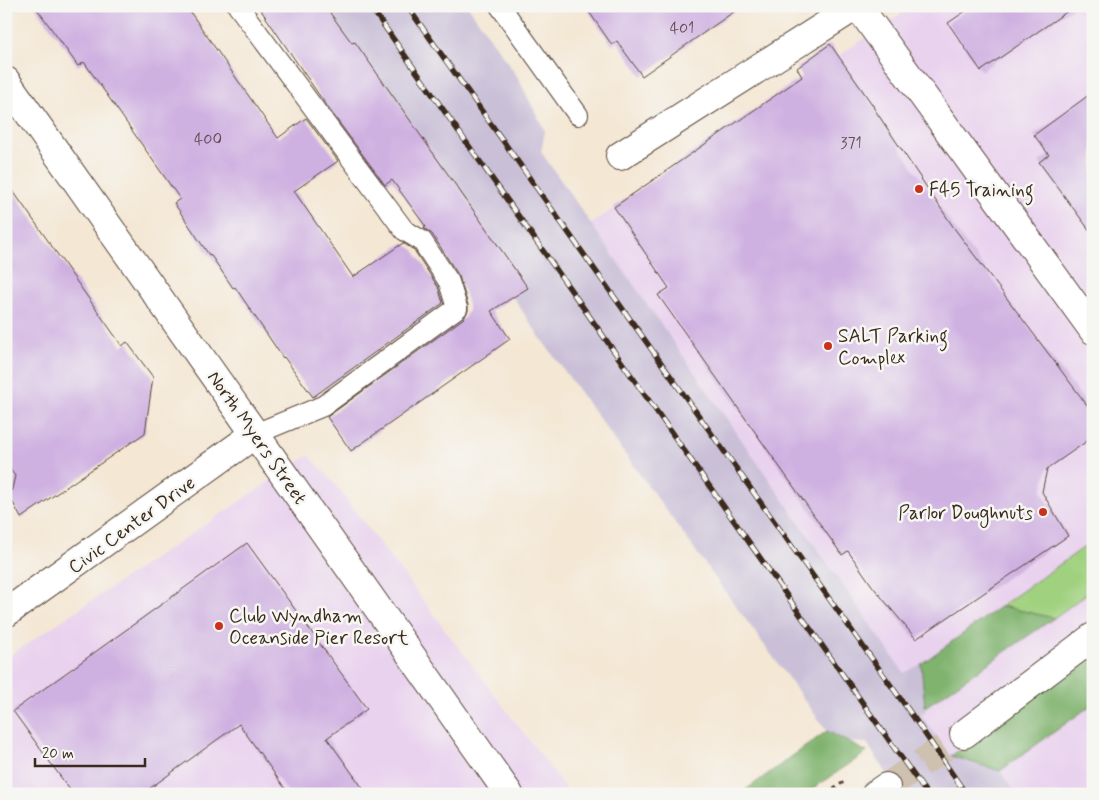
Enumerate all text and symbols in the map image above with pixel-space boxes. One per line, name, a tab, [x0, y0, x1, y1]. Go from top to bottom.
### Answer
house number: 401	[670, 18, 694, 39]
house number: 400	[194, 129, 222, 150]
house number: 371	[840, 133, 862, 154]
place label: F45 Training	[929, 178, 1034, 206]
marker: F45 Training	[913, 183, 925, 195]
place label: SALT Parking Complex	[838, 324, 948, 371]
marker: SALT Parking Complex	[822, 340, 834, 352]
street label: North Myers Street	[201, 366, 312, 510]
street label: Civic Center Drive	[63, 471, 200, 580]
place label: Parlor Doughnuts	[898, 501, 1034, 528]
marker: Parlor Doughnuts	[1037, 506, 1049, 518]
place label: Club Wyndham Oceanside Pier Resort	[229, 604, 408, 651]
marker: Club Wyndham Oceanside Pier Resort	[213, 620, 225, 632]
scale bar	[35, 735, 145, 767]
text: 20 m	[42, 744, 74, 764]

